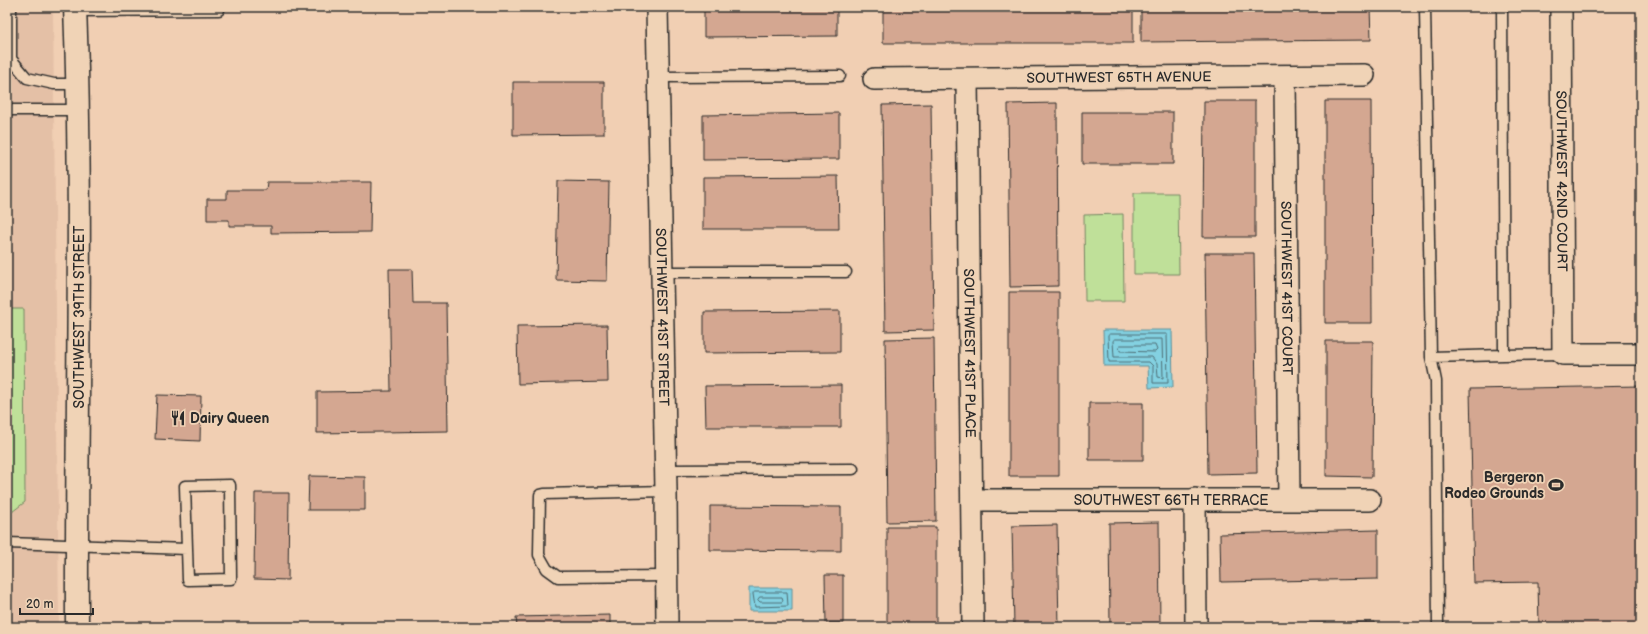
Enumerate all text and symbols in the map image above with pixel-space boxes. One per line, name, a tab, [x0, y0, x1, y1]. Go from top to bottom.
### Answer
street label: SOUTHWEST 65TH AVENUE	[1026, 68, 1212, 86]
street label: SOUTHWEST 42ND COURT	[1553, 90, 1571, 272]
street label: SOUTHWEST 41ST COURT	[1278, 201, 1296, 376]
street label: SOUTHWEST 39TH STREET	[71, 225, 88, 408]
street label: SOUTHWEST 41ST STREET	[653, 228, 673, 407]
street label: SOUTHWEST 41ST PLACE	[961, 268, 979, 438]
restaurant icon: Dairy Queen	[169, 409, 187, 427]
place label: Dairy Queen	[190, 410, 269, 427]
place label: Bergeron Rodeo Grounds	[1444, 469, 1544, 502]
sports icon: Bergeron Rodeo Grounds	[1547, 476, 1565, 494]
street label: SOUTHWEST 66TH TERRACE	[1074, 492, 1268, 509]
scale bar	[20, 590, 93, 616]
text: 20 m	[26, 597, 53, 612]

